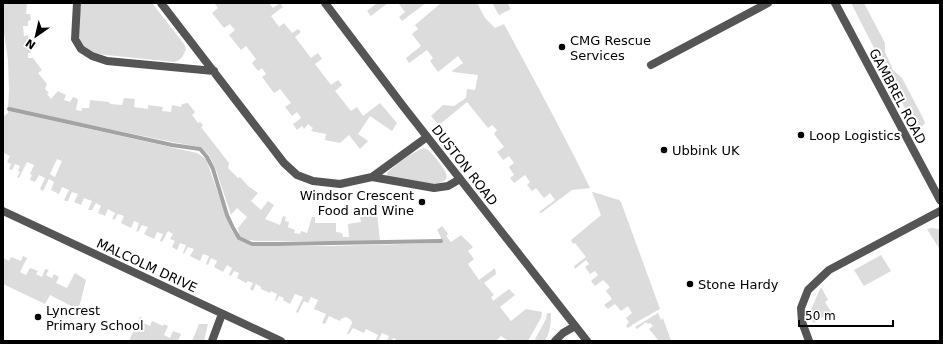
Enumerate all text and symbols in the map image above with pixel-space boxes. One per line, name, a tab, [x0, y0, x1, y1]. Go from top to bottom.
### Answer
north arrow	[16, 16, 56, 56]
place label: CMG Rescue Services	[570, 33, 651, 63]
text: N	[23, 36, 38, 52]
marker: CMG Rescue Services	[557, 42, 567, 52]
street label: GAMBREL ROAD	[866, 46, 929, 146]
street label: DUSTON ROAD	[429, 122, 501, 208]
place label: Loop Logistics	[809, 128, 901, 143]
marker: Loop Logistics	[796, 130, 806, 140]
place label: Ubbink UK	[672, 143, 740, 158]
marker: Ubbink UK	[659, 145, 669, 155]
place label: Windsor Crescent Food and Wine	[300, 188, 414, 218]
marker: Windsor Crescent Food and Wine	[417, 197, 427, 207]
street label: MALCOLM DRIVE	[94, 236, 199, 295]
place label: Stone Hardy	[698, 277, 779, 292]
marker: Stone Hardy	[685, 279, 695, 289]
scale bar	[799, 302, 893, 328]
place label: Lyncrest Primary School	[46, 303, 144, 333]
text: 50 m	[805, 309, 836, 323]
marker: Lyncrest Primary School	[33, 312, 43, 322]

